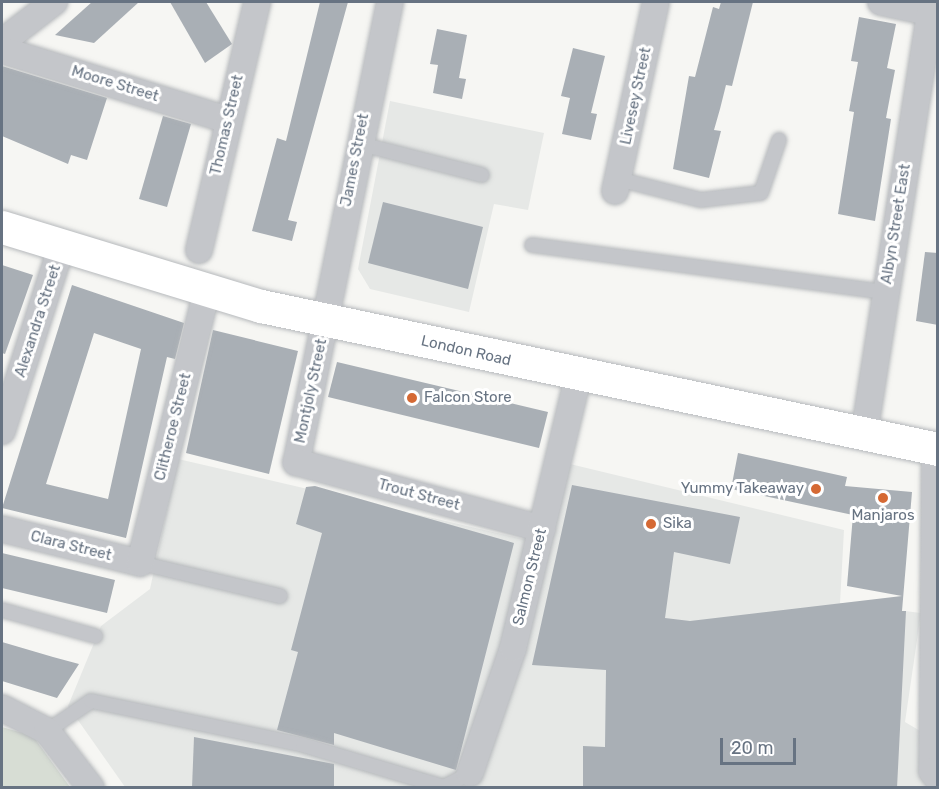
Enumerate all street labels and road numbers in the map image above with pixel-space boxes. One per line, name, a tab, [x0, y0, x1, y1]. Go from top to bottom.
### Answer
street label: Livesey Street	[617, 45, 655, 147]
street label: Moore Street	[69, 62, 161, 106]
street label: Thomas Street	[207, 73, 247, 177]
street label: James Street	[337, 112, 373, 208]
street label: Albyn Street East	[878, 163, 914, 285]
street label: Alexandra Street	[11, 263, 65, 379]
street label: London Road	[419, 332, 513, 370]
street label: Montjoly Street	[291, 337, 331, 445]
street label: Clitheroe Street	[151, 371, 195, 483]
street label: Trout Street	[376, 475, 462, 515]
street label: Clara Street	[29, 527, 113, 565]
street label: Salmon Street	[509, 527, 551, 627]

